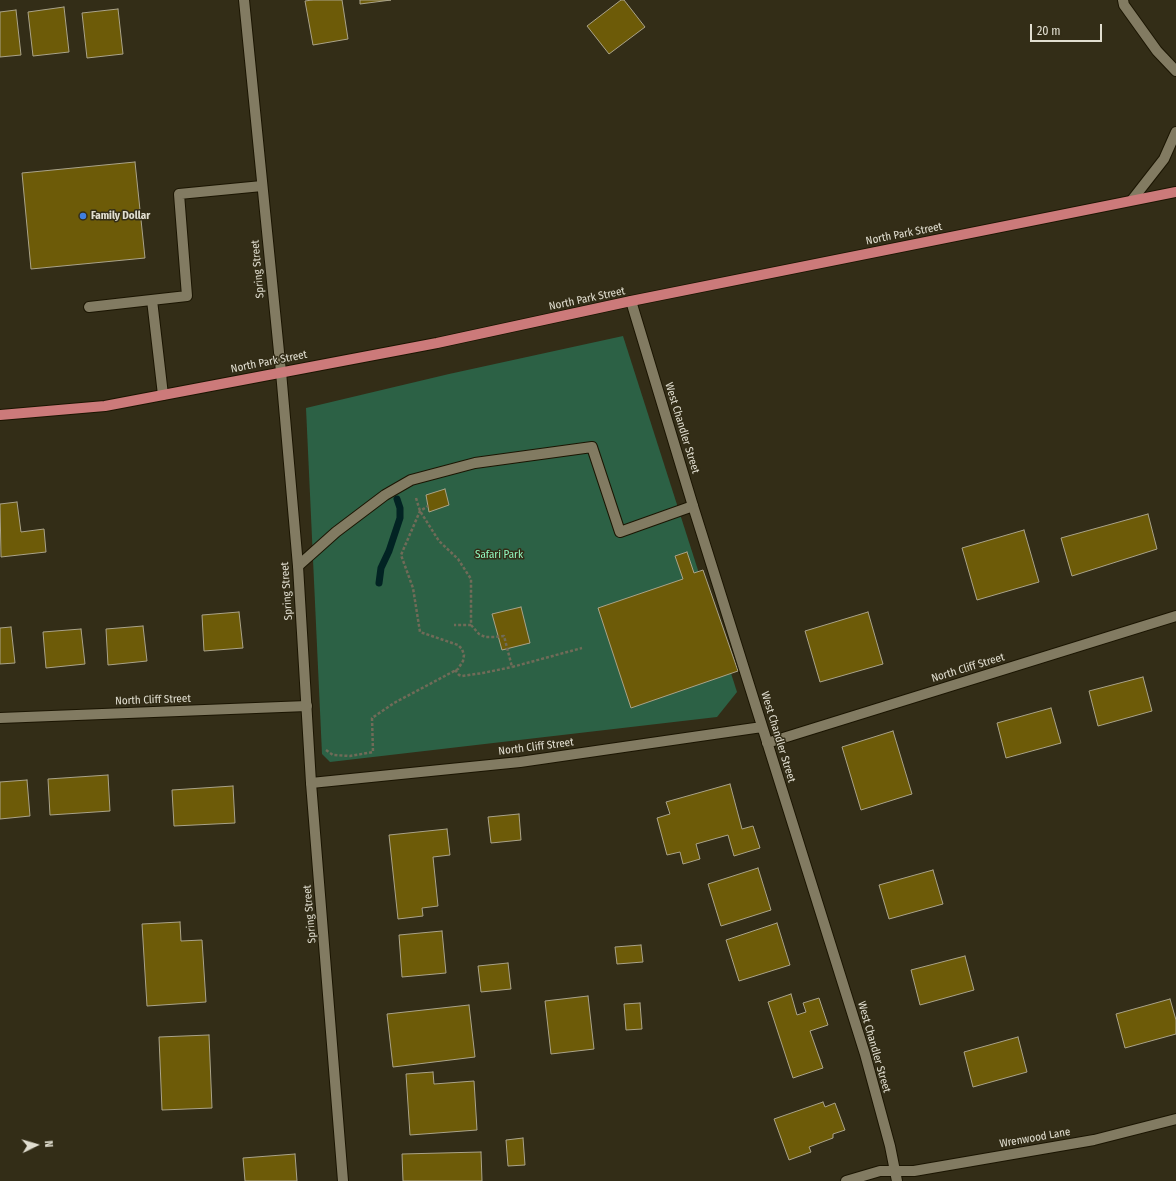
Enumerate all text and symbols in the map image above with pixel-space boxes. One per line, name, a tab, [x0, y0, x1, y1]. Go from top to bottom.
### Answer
scale bar	[1032, 16, 1104, 42]
text: 20 m	[1037, 24, 1061, 38]
place label: Family Dollar	[91, 209, 150, 223]
marker: Family Dollar	[78, 211, 88, 221]
street label: North Park Street	[865, 220, 943, 248]
street label: Spring Street	[249, 239, 267, 299]
street label: North Park Street	[548, 284, 626, 314]
street label: North Park Street	[230, 348, 308, 376]
street label: West Chandler Street	[662, 381, 702, 475]
park label: Safari Park	[475, 548, 523, 562]
street label: Spring Street	[278, 561, 296, 621]
street label: North Cliff Street	[930, 651, 1006, 685]
street label: West Chandler Street	[758, 690, 798, 784]
street label: North Cliff Street	[115, 692, 191, 708]
street label: North Cliff Street	[498, 736, 574, 758]
street label: Spring Street	[301, 884, 319, 944]
street label: West Chandler Street	[855, 1000, 893, 1094]
north arrow	[16, 1125, 56, 1165]
street label: Wrenwood Lane	[999, 1125, 1071, 1151]
text: N	[42, 1140, 55, 1148]

